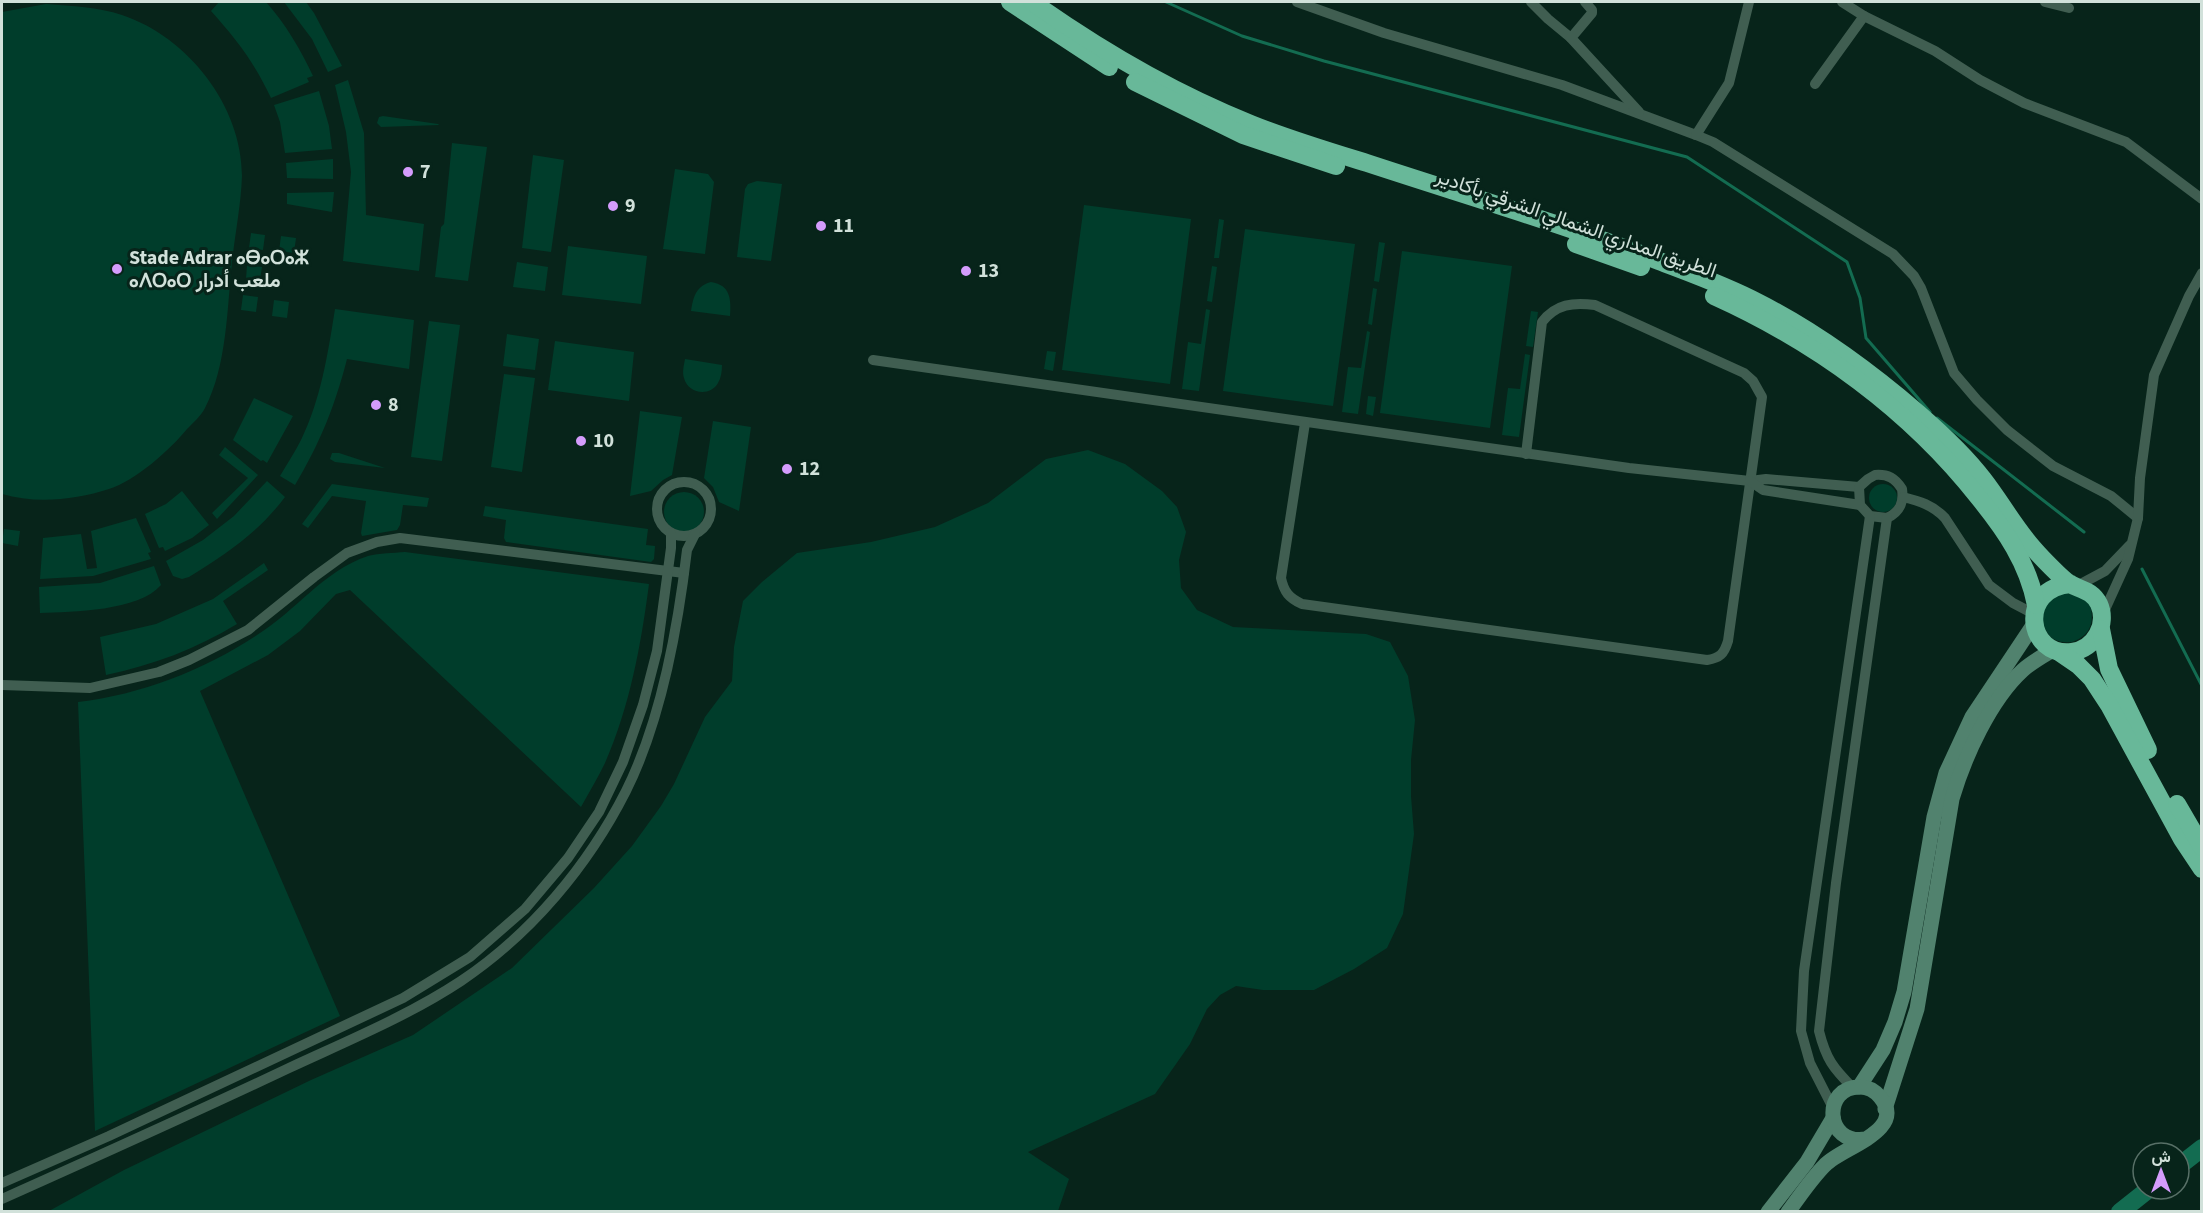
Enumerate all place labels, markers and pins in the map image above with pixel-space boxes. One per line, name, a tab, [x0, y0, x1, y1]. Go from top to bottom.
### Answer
place label: 7	[420, 158, 431, 186]
marker: 7	[401, 165, 415, 179]
place label: 9	[625, 192, 636, 220]
marker: 9	[606, 199, 620, 213]
place label: 11	[833, 212, 854, 240]
marker: 11	[814, 219, 828, 233]
place label: Stade Adrar ⴰⴱⴰⵔⴰⵣ ⴰⴷⵔⴰⵔ ملعب أدرار	[129, 244, 309, 295]
place label: 13	[978, 257, 999, 285]
marker: Stade Adrar ⴰⴱⴰⵔⴰⵣ ⴰⴷⵔⴰⵔ ملعب أدرار	[110, 262, 124, 276]
marker: 13	[959, 264, 973, 278]
place label: 8	[388, 391, 399, 419]
marker: 8	[369, 398, 383, 412]
place label: 10	[593, 427, 614, 455]
marker: 10	[574, 434, 588, 448]
place label: 12	[799, 455, 820, 483]
marker: 12	[780, 462, 794, 476]

